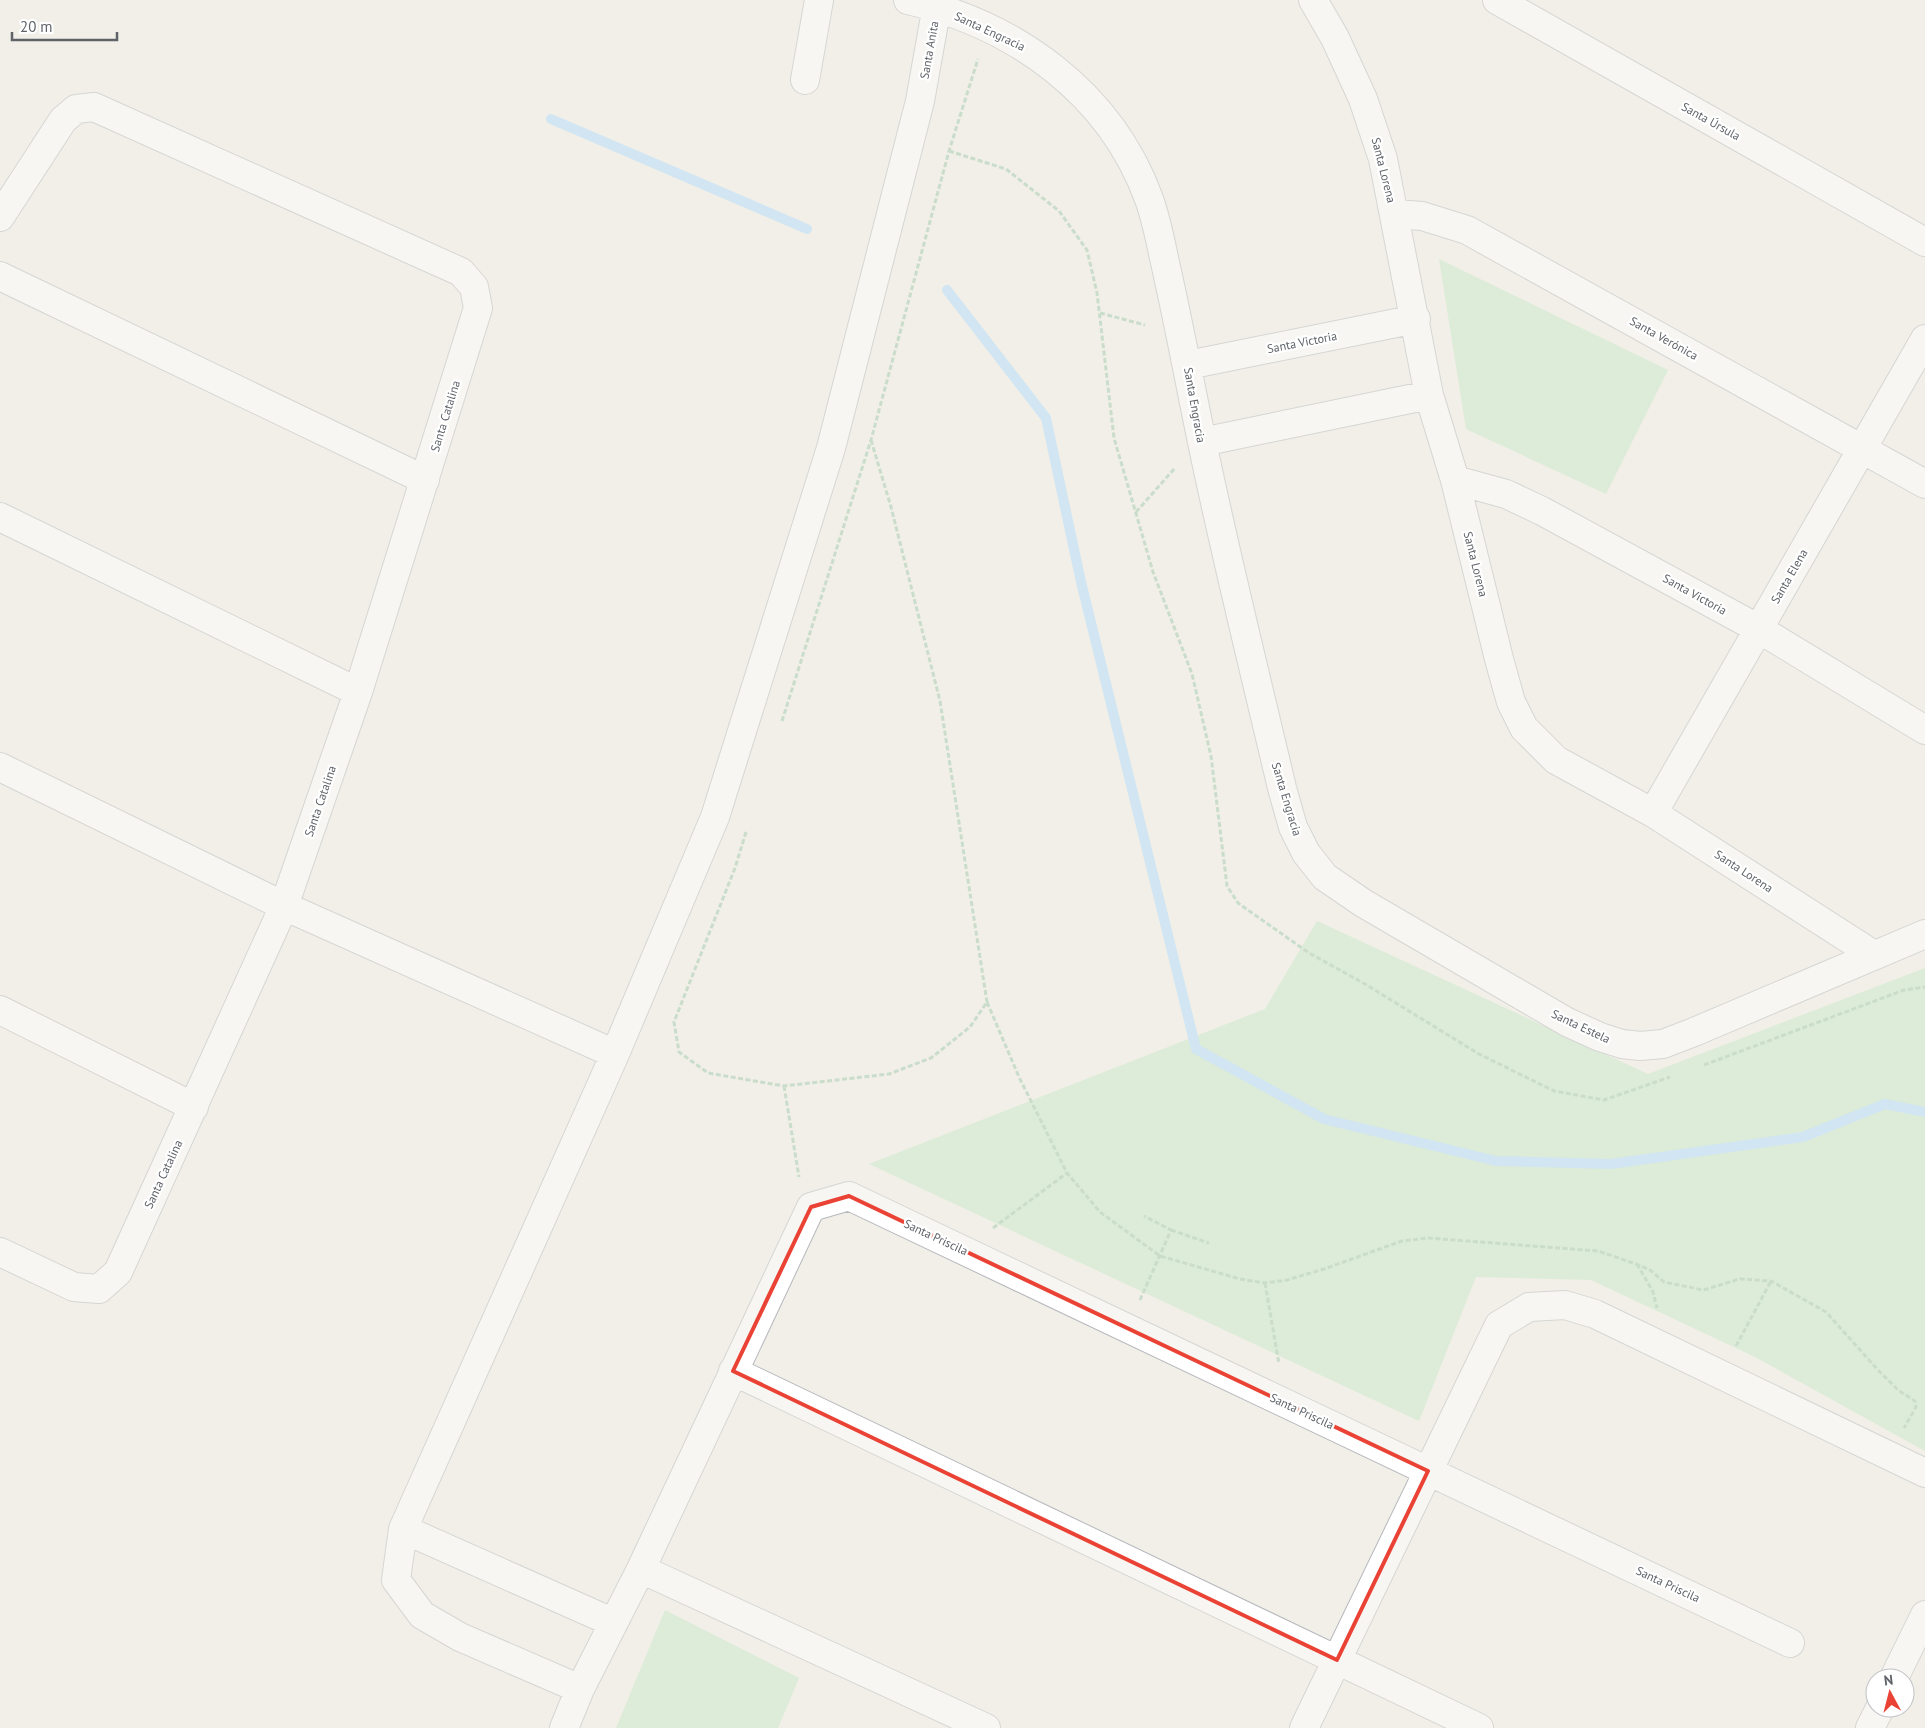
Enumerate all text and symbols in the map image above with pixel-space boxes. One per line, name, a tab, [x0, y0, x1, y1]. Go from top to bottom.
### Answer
street label: Santa Engracia	[952, 8, 1028, 54]
scale bar	[12, 10, 118, 42]
text: 20 m	[20, 17, 53, 36]
street label: Santa Anita	[917, 20, 941, 80]
street label: Santa Úrsula	[1679, 99, 1743, 143]
street label: Santa Lorena	[1369, 136, 1399, 204]
street label: Santa Verónica	[1627, 313, 1701, 363]
street label: Santa Victoria	[1266, 328, 1338, 356]
street label: Santa Engracia	[1181, 366, 1209, 444]
street label: Santa Catalina	[427, 378, 463, 454]
street label: Santa Lorena	[1461, 530, 1491, 598]
street label: Santa Elena	[1767, 546, 1811, 606]
street label: Santa Victoria	[1660, 570, 1730, 618]
street label: Santa Engracia	[1269, 760, 1305, 838]
street label: Santa Catalina	[301, 764, 339, 838]
street label: Santa Lorena	[1712, 847, 1776, 895]
street label: Santa Estela	[1549, 1006, 1613, 1046]
street label: Santa Catalina	[141, 1137, 185, 1211]
street label: Santa Priscila	[902, 1216, 970, 1258]
street label: Santa Priscila	[1268, 1390, 1336, 1432]
street label: Santa Priscila	[1634, 1563, 1702, 1605]
north arrow	[1865, 1668, 1915, 1718]
text: N	[1883, 1671, 1894, 1690]

